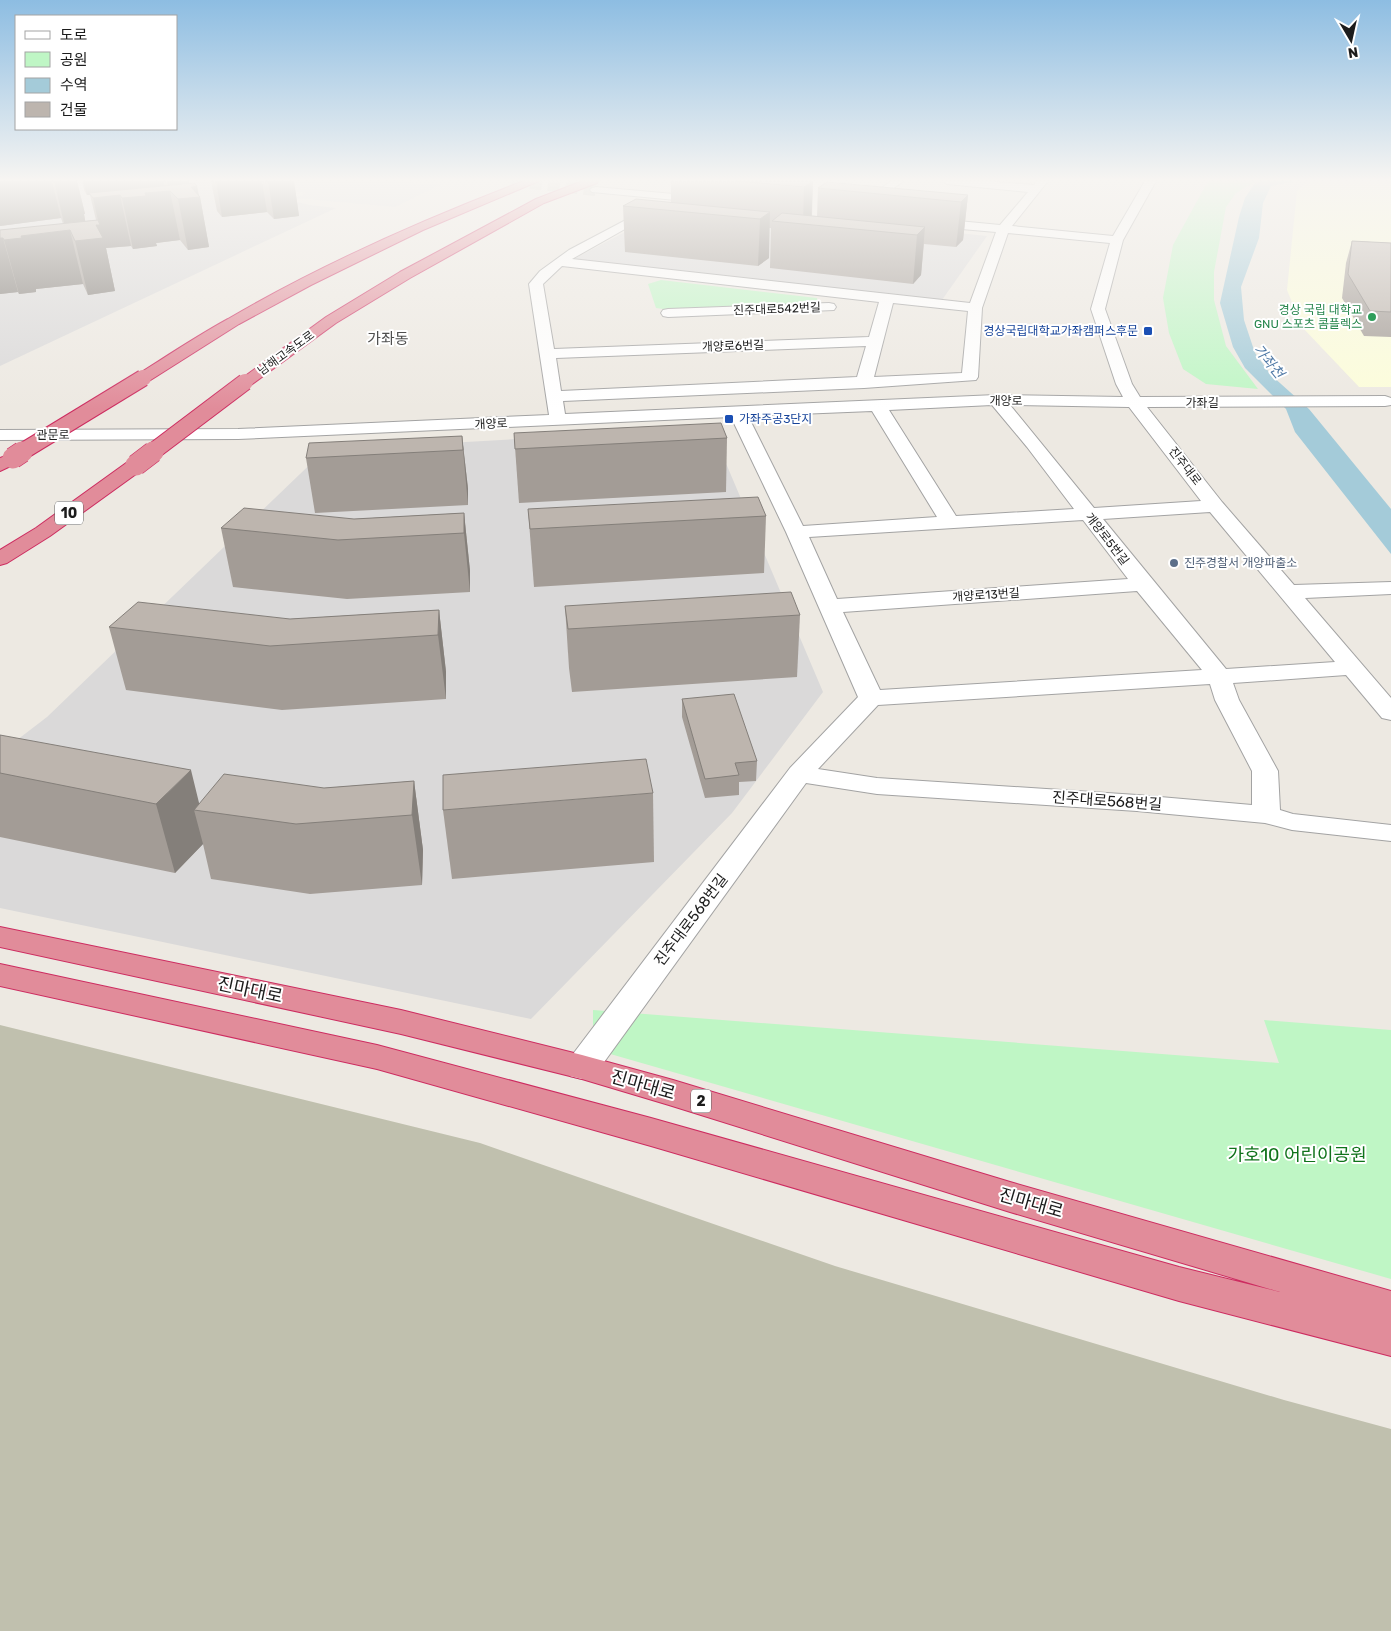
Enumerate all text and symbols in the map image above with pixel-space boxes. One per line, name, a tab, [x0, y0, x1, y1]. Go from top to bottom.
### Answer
legend	[15, 15, 178, 130]
north arrow	[1326, 15, 1376, 65]
text: 도로	[60, 26, 88, 44]
text: N	[1347, 43, 1359, 62]
text: 공원	[60, 51, 88, 69]
text: 수역	[60, 76, 88, 94]
text: 건물	[60, 101, 88, 119]
street label: 진주대로542번길	[733, 300, 821, 318]
place label: 경상 국립 대학교 GNU 스포츠 콤플렉스	[1254, 303, 1362, 331]
marker: 경상 국립 대학교 GNU 스포츠 콤플렉스	[1366, 311, 1378, 323]
place label: 경상국립대학교가좌캠퍼스후문	[983, 324, 1138, 338]
marker: 경상국립대학교가좌캠퍼스후문	[1142, 325, 1154, 337]
street label: 남해고속도로	[255, 328, 317, 378]
district label: 가좌동	[367, 330, 409, 348]
street label: 개양로6번길	[702, 338, 764, 354]
water label: 가좌천	[1250, 341, 1288, 383]
street label: 개양로	[989, 394, 1023, 408]
street label: 가좌길	[1185, 396, 1219, 410]
place label: 가좌주공3단지	[739, 412, 812, 426]
marker: 가좌주공3단지	[723, 413, 735, 425]
street label: 개양로	[474, 416, 508, 432]
street label: 관문로	[36, 428, 70, 442]
street label: 진주대로	[1166, 444, 1204, 488]
road number: 10	[55, 502, 83, 524]
street label: 개양로5번길	[1082, 510, 1132, 568]
place label: 진주경찰서 개양파출소	[1184, 556, 1297, 570]
marker: 진주경찰서 개양파출소	[1168, 557, 1180, 569]
street label: 개양로13번길	[952, 586, 1020, 604]
street label: 진주대로568번길	[1051, 788, 1163, 814]
street label: 진주대로568번길	[651, 871, 731, 969]
street label: 진마대로	[215, 972, 285, 1008]
street label: 진마대로	[608, 1065, 678, 1105]
road number: 2	[691, 1090, 711, 1112]
park label: 가호10 어린이공원	[1227, 1144, 1367, 1166]
street label: 진마대로	[996, 1183, 1066, 1223]

